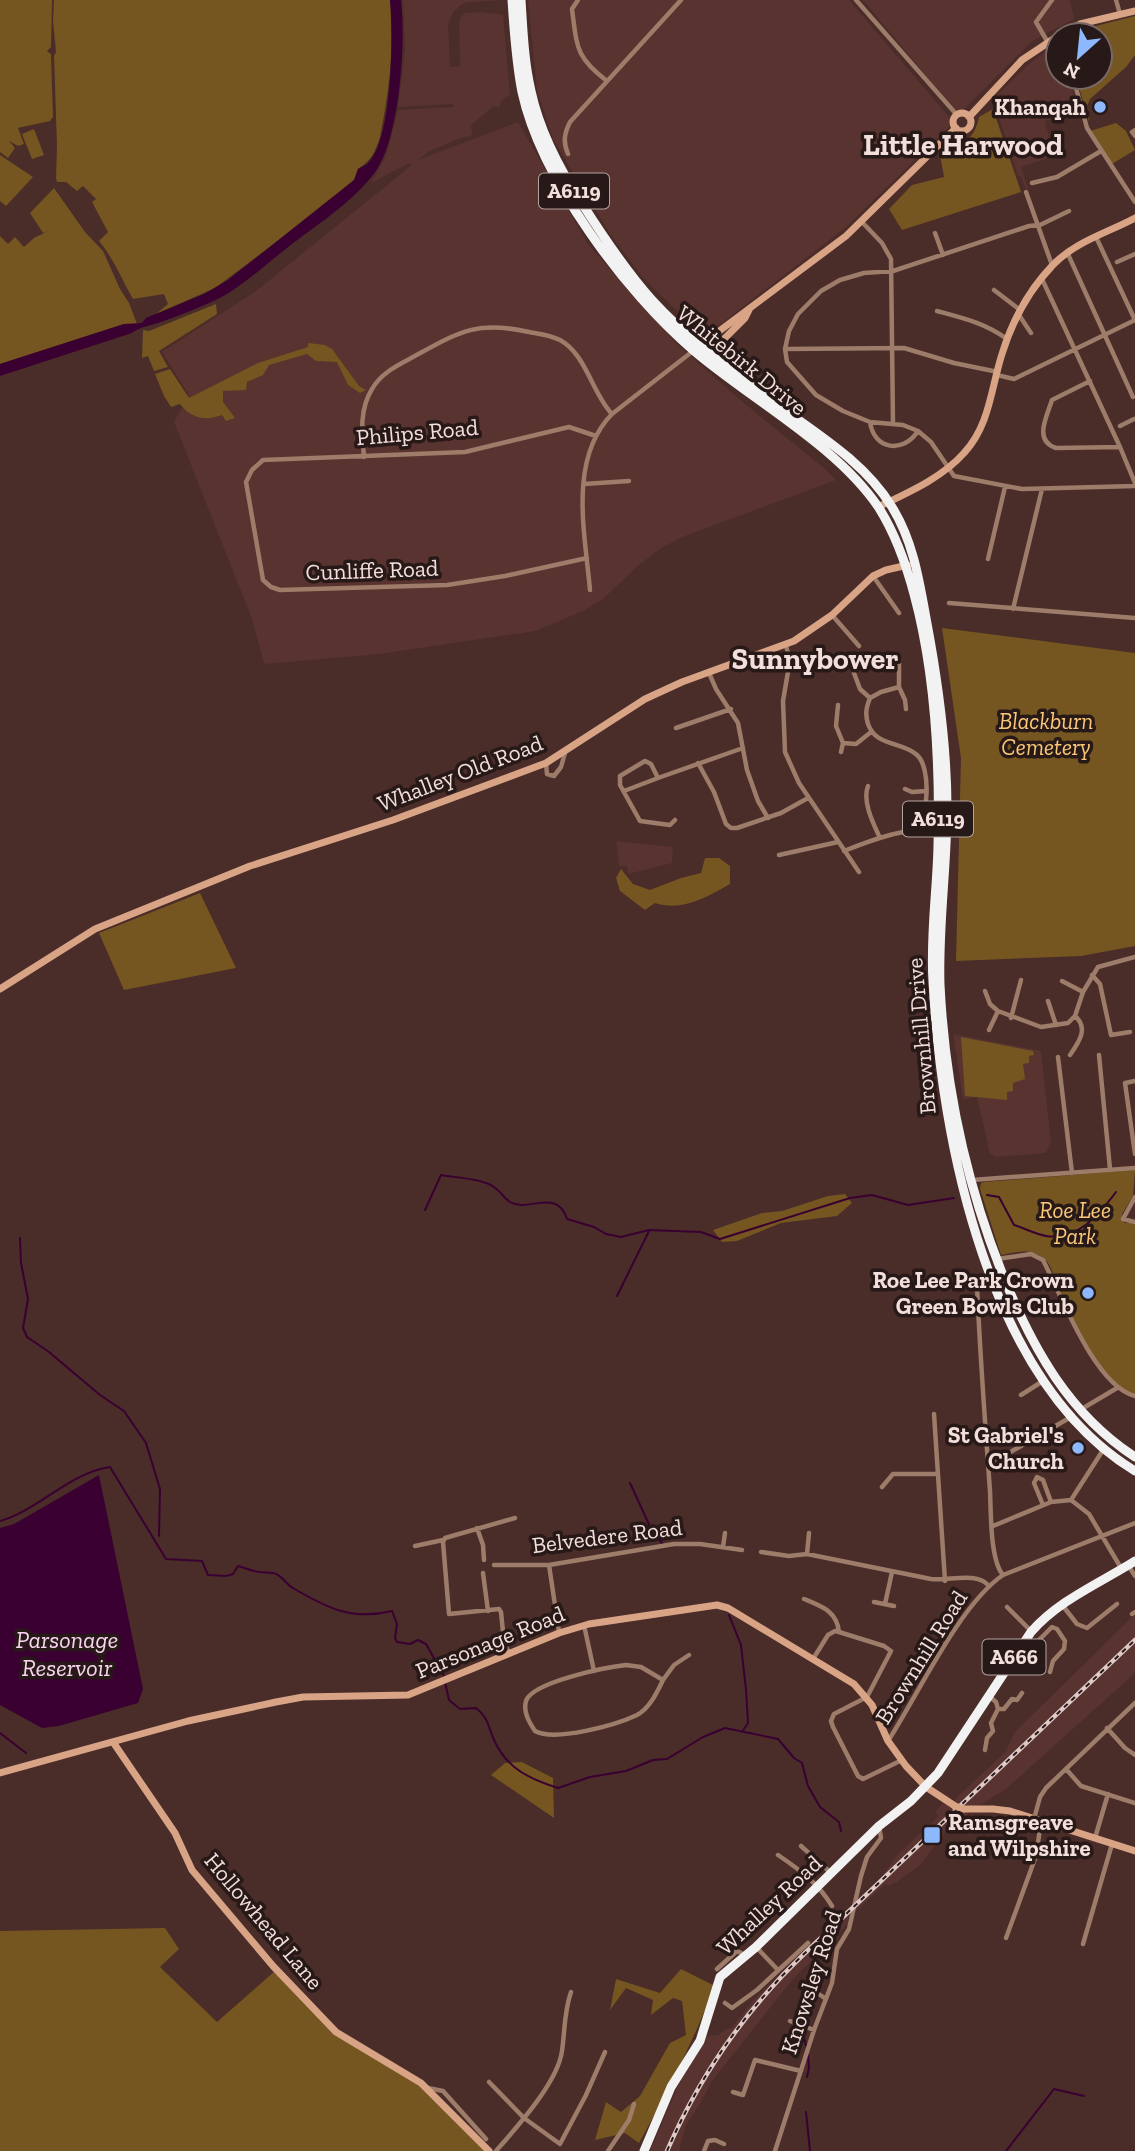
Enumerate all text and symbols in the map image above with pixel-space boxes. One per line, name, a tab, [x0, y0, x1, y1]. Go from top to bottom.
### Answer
north arrow	[1044, 21, 1114, 91]
text: N	[1060, 57, 1083, 84]
place label: Khanqah	[994, 93, 1087, 121]
marker: Khanqah	[1092, 99, 1108, 115]
district label: Little Harwood	[863, 127, 1063, 163]
road number: A6119	[539, 174, 609, 208]
street label: Whitebirk Drive	[671, 299, 813, 421]
street label: Philips Road	[355, 413, 480, 451]
street label: Cunliffe Road	[305, 554, 439, 586]
district label: Sunnybower	[731, 641, 899, 677]
park label: Blackburn Cemetery	[999, 707, 1093, 761]
street label: Whalley Old Road	[374, 729, 547, 817]
road number: A6119	[903, 802, 973, 836]
street label: Brownhill Drive	[900, 957, 942, 1115]
park label: Roe Lee Park	[1039, 1196, 1111, 1250]
place label: Roe Lee Park Crown Green Bowls Club	[873, 1266, 1074, 1320]
marker: Roe Lee Park Crown Green Bowls Club	[1080, 1285, 1096, 1301]
place label: St Gabriel's Church	[948, 1421, 1065, 1475]
marker: St Gabriel's Church	[1070, 1440, 1086, 1456]
street label: Belvedere Road	[530, 1513, 684, 1559]
street label: Brownhill Road	[869, 1585, 973, 1729]
street label: Parsonage Road	[411, 1599, 569, 1685]
water label: Parsonage Reservoir	[16, 1625, 118, 1682]
road number: A666	[982, 1640, 1046, 1674]
place label: Ramsgreave and Wilpshire	[948, 1808, 1091, 1862]
marker: Ramsgreave and Wilpshire	[922, 1825, 942, 1845]
street label: Hollowhead Lane	[199, 1847, 329, 1995]
street label: Whalley Road	[710, 1849, 828, 1961]
street label: Knowsley Road	[775, 1906, 848, 2057]

